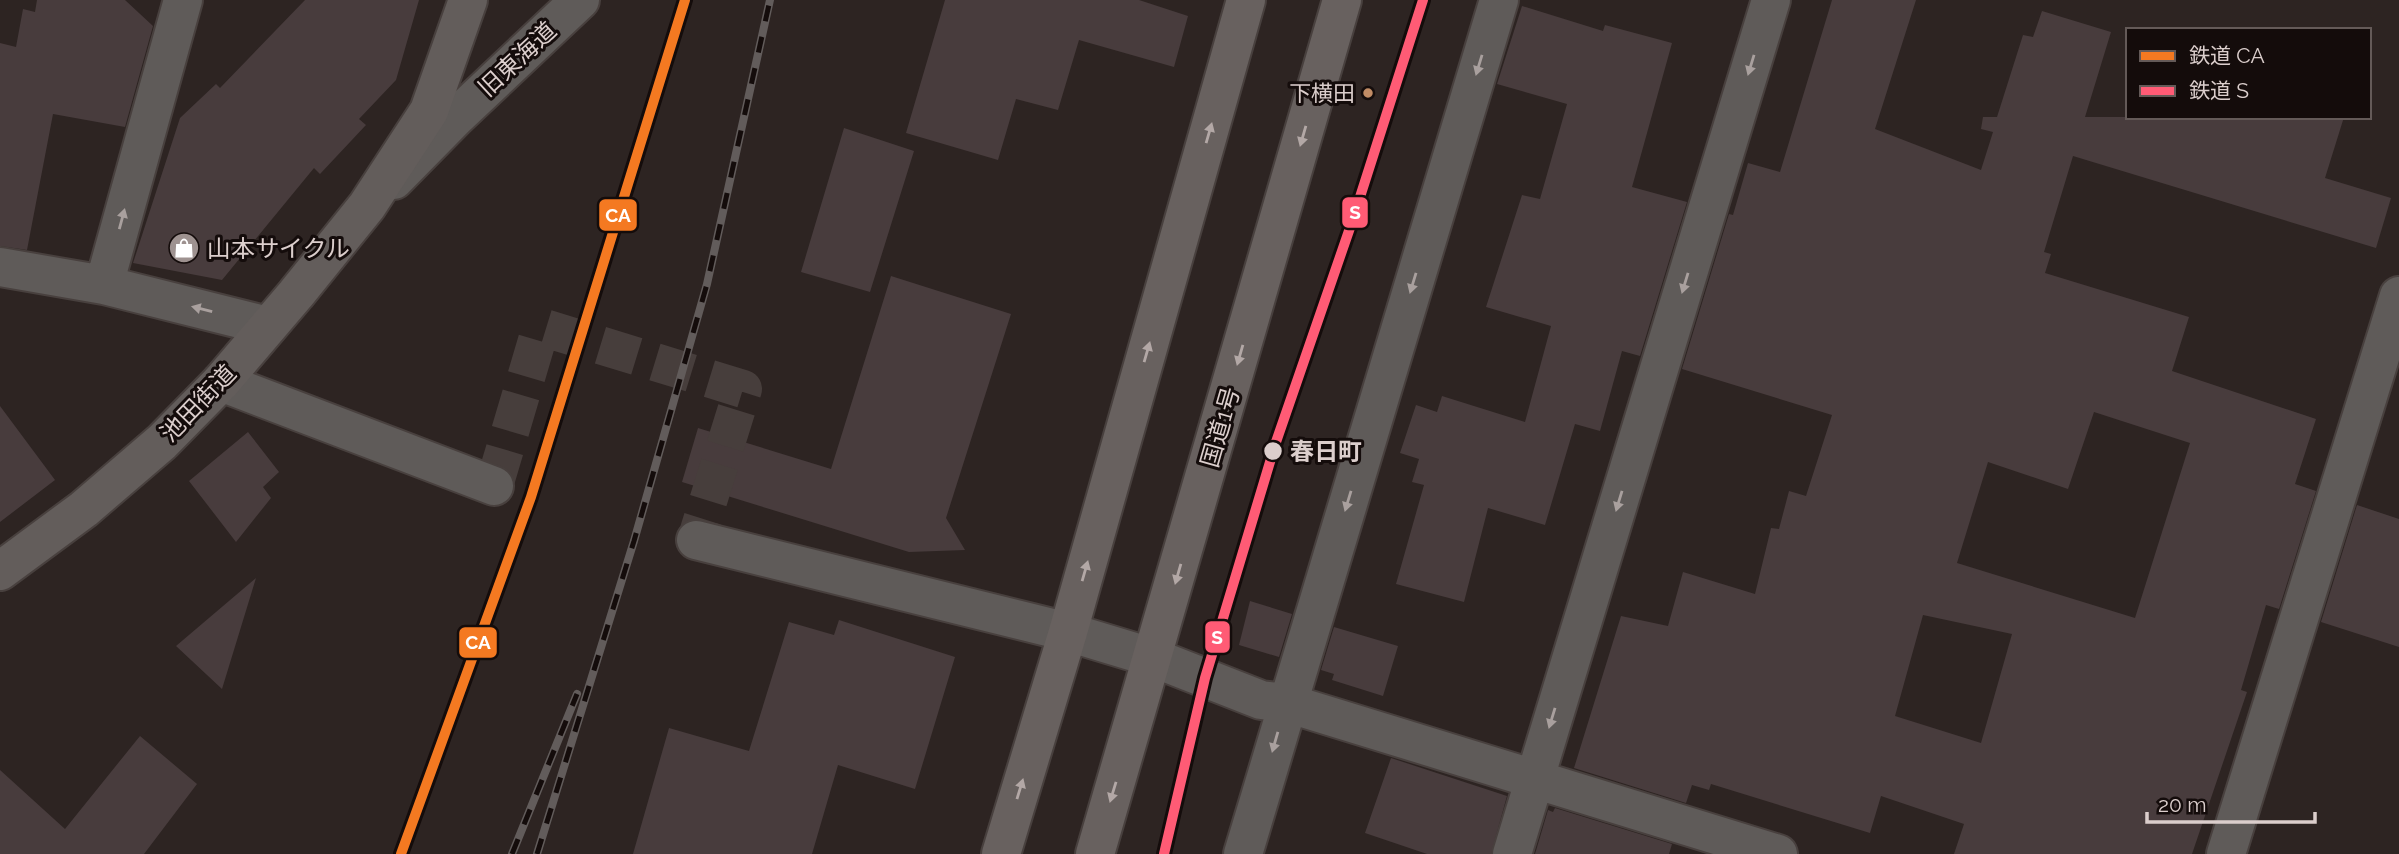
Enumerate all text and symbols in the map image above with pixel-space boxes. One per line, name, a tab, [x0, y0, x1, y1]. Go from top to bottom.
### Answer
street label: 旧東海道	[472, 16, 562, 102]
legend	[2126, 28, 2371, 119]
text: 鉄道 CA	[2189, 43, 2265, 68]
one-way arrow	[1473, 55, 1483, 76]
one-way arrow	[1746, 55, 1756, 76]
text: 鉄道 S	[2189, 78, 2249, 103]
place label: 下横田	[1289, 80, 1355, 106]
marker: 下横田	[1361, 86, 1375, 100]
one-way arrow	[1204, 122, 1214, 143]
one-way arrow	[1297, 126, 1308, 148]
line badge: S	[1341, 196, 1369, 229]
line badge: CA	[598, 198, 638, 232]
text: S	[1349, 201, 1361, 223]
text: CA	[605, 204, 631, 226]
one-way arrow	[118, 209, 128, 230]
shop icon: 山本サイクル	[167, 231, 201, 265]
place label: 山本サイクル	[207, 234, 350, 263]
one-way arrow	[1408, 273, 1418, 294]
one-way arrow	[1679, 273, 1689, 294]
one-way arrow	[190, 303, 212, 314]
one-way arrow	[1142, 340, 1153, 362]
one-way arrow	[1235, 345, 1245, 366]
street label: 池田街道	[154, 358, 242, 448]
street label: 国道1号	[1195, 383, 1245, 471]
place label: 春日町	[1290, 437, 1362, 466]
marker: 春日町	[1262, 440, 1284, 462]
one-way arrow	[1613, 490, 1623, 511]
one-way arrow	[1342, 491, 1352, 512]
one-way arrow	[1080, 559, 1091, 581]
one-way arrow	[1172, 564, 1182, 585]
line badge: S	[1204, 620, 1231, 654]
line badge: CA	[458, 626, 498, 659]
text: S	[1211, 626, 1223, 648]
text: CA	[465, 631, 491, 653]
one-way arrow	[1547, 708, 1557, 729]
one-way arrow	[1270, 732, 1280, 753]
one-way arrow	[1016, 778, 1026, 799]
scale bar	[2147, 780, 2315, 824]
one-way arrow	[1108, 782, 1118, 803]
text: 20 m	[2158, 792, 2206, 817]

